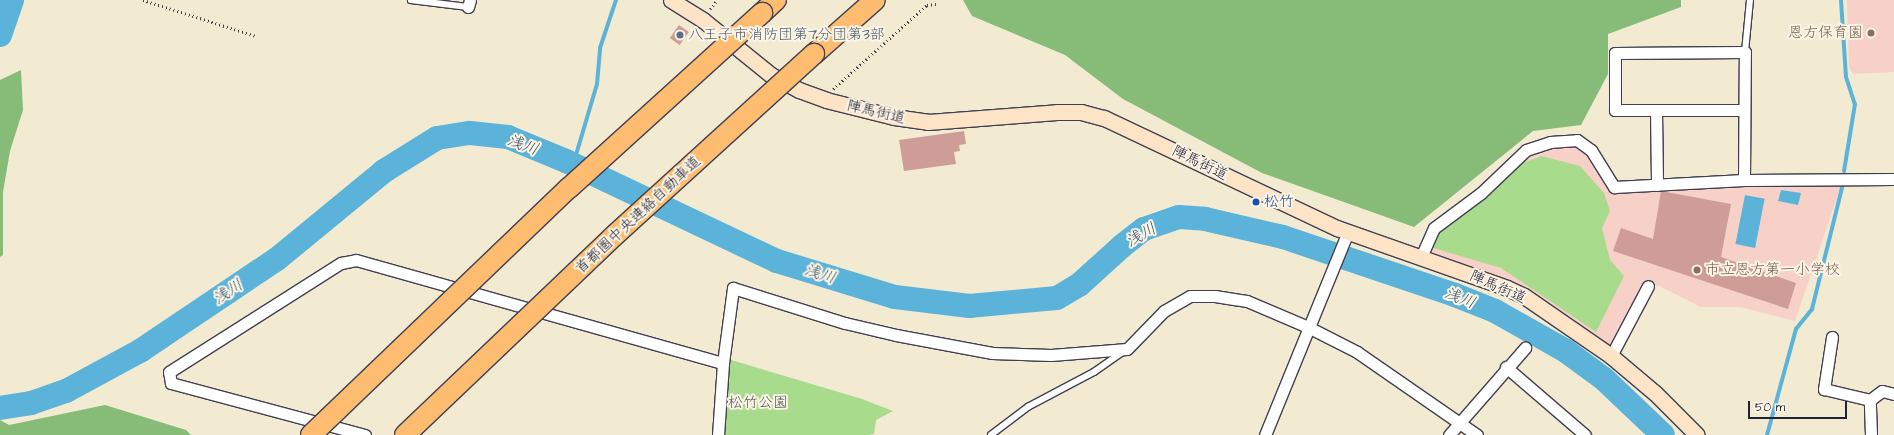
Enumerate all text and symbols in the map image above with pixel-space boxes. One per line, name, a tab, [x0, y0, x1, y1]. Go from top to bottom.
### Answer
place label: 恩方保育園	[1788, 24, 1863, 42]
place label: 八王子市消防団第7分団第3部	[688, 26, 885, 44]
marker: 恩方保育園	[1866, 28, 1876, 38]
marker: 八王子市消防団第7分団第3部	[675, 30, 685, 40]
street label: 陣馬街道	[845, 96, 907, 128]
water label: 浅川	[505, 131, 541, 159]
street label: 陣馬街道	[1169, 142, 1231, 184]
street label: 首都圏中央連絡自動車道	[572, 152, 704, 278]
place label: 松竹	[1264, 193, 1294, 211]
marker: 松竹	[1251, 197, 1261, 207]
water label: 浅川	[1122, 219, 1160, 251]
water label: 浅川	[802, 260, 838, 288]
place label: 市立恩方第一小学校	[1705, 261, 1840, 279]
marker: 市立恩方第一小学校	[1692, 265, 1702, 275]
street label: 陣馬街道	[1467, 267, 1529, 307]
water label: 浅川	[209, 275, 247, 309]
water label: 浅川	[1442, 283, 1478, 313]
scale bar	[1750, 393, 1849, 419]
park label: 松竹公園	[728, 394, 788, 412]
text: 50 m	[1755, 399, 1785, 416]

